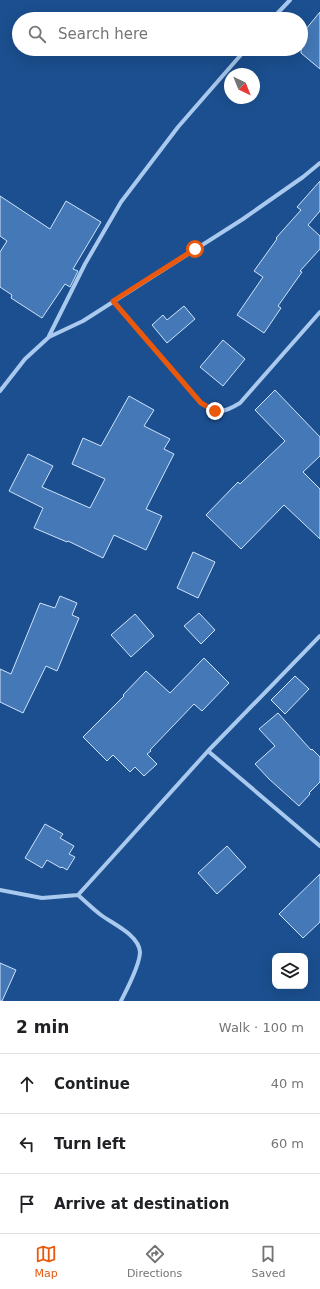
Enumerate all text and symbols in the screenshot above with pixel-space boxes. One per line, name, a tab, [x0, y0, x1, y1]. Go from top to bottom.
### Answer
search box	[12, 12, 308, 56]
icon: search	[26, 23, 48, 45]
text: Search here	[58, 25, 148, 43]
north arrow	[224, 68, 260, 104]
route start	[186, 240, 204, 258]
route end	[206, 402, 224, 420]
map controls	[272, 953, 308, 989]
button: layers	[272, 953, 308, 989]
text: 2 min	[16, 1017, 69, 1037]
text: Walk · 100 m	[219, 1020, 304, 1035]
icon: ahead	[16, 1073, 38, 1095]
text: Continue	[54, 1075, 130, 1093]
text: 40 m	[271, 1076, 304, 1091]
icon: left	[16, 1133, 38, 1155]
text: Turn left	[54, 1135, 126, 1153]
text: 60 m	[271, 1136, 304, 1151]
icon: arrive	[16, 1193, 38, 1215]
text: Arrive at destination	[54, 1195, 229, 1213]
tab: Map	[35, 1243, 58, 1280]
tab: Directions	[127, 1243, 182, 1280]
tab: Saved	[251, 1243, 285, 1280]

